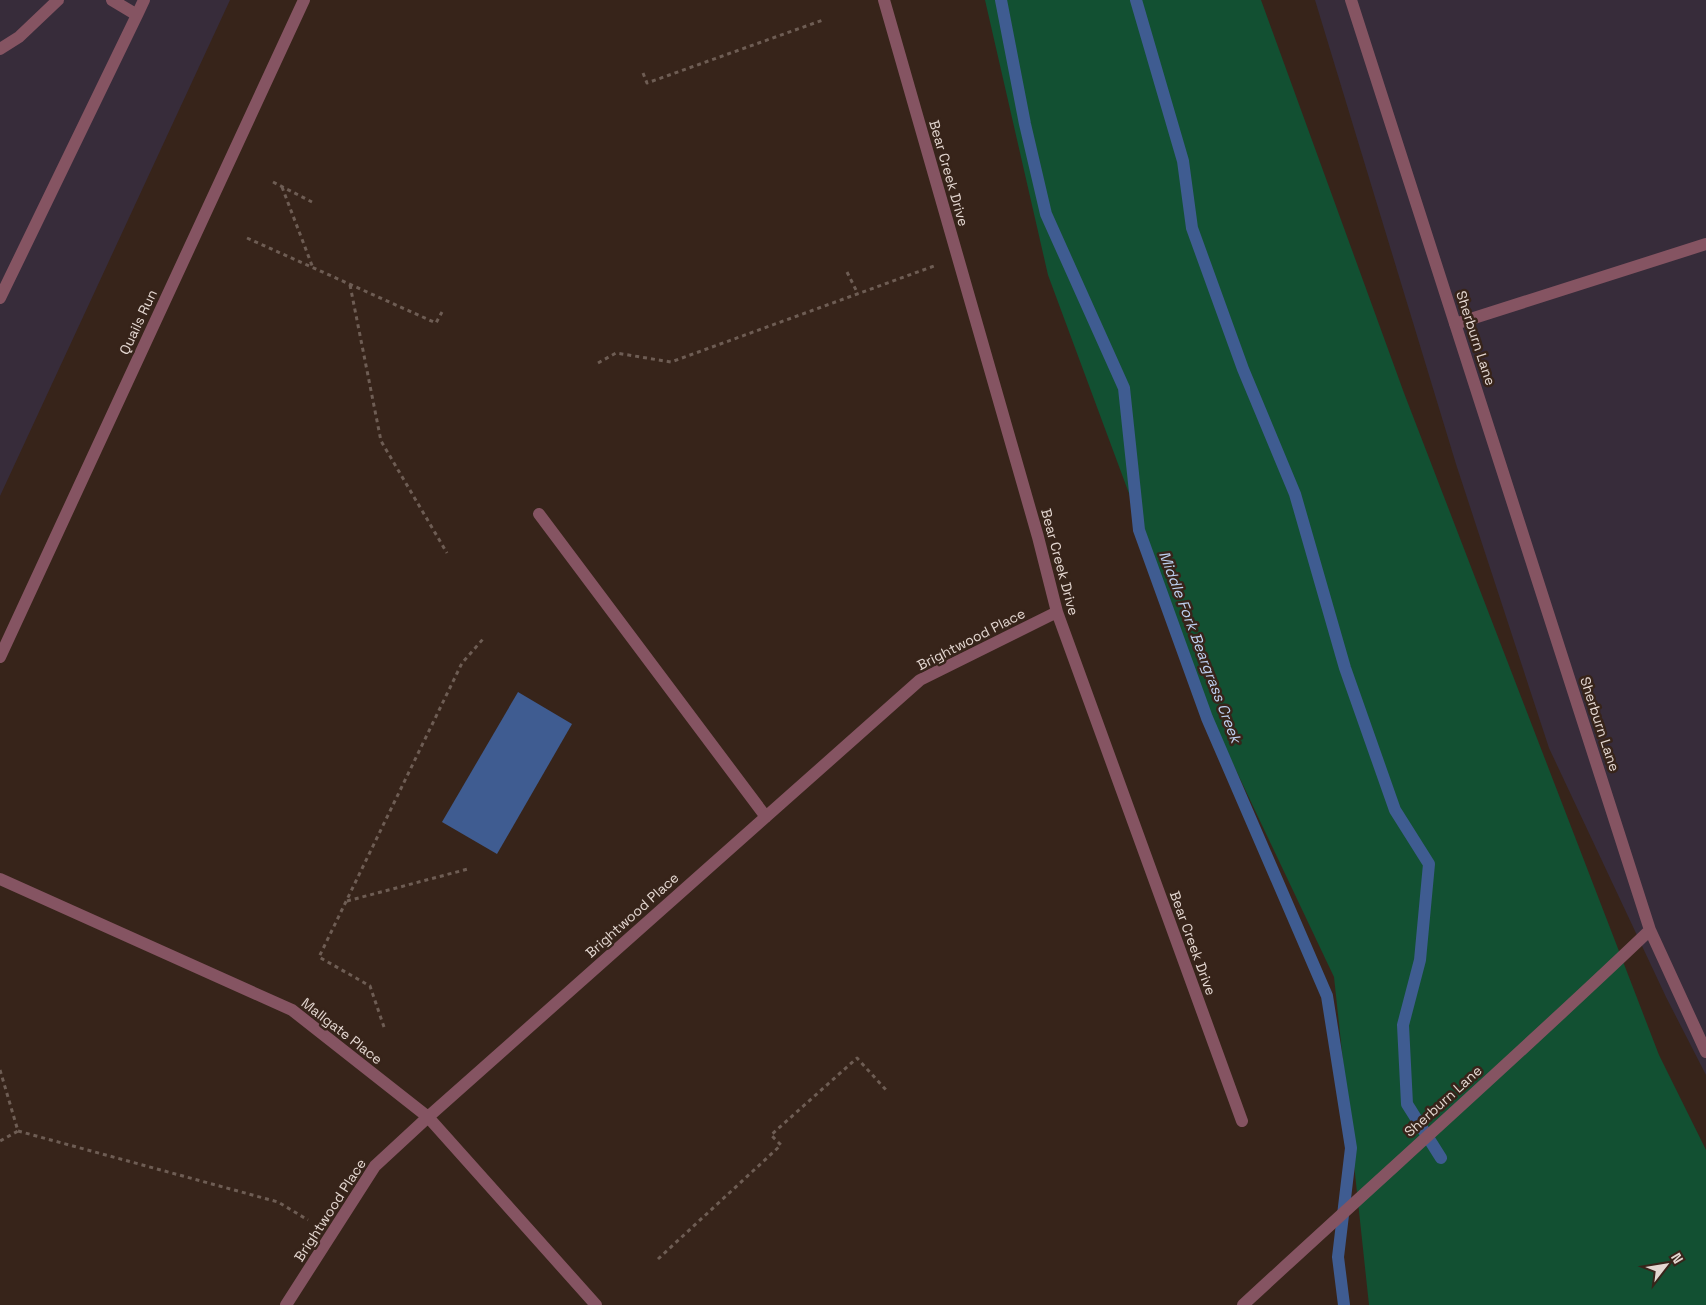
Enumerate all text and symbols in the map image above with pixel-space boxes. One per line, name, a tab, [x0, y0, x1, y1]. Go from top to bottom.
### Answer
street label: Bear Creek Drive	[925, 118, 973, 228]
street label: Quails Run	[115, 287, 161, 357]
street label: Sherburn Lane	[1452, 288, 1500, 388]
street label: Bear Creek Drive	[1037, 507, 1083, 617]
water label: Middle Fork Beargrass Creek	[1155, 548, 1247, 747]
street label: Brightwood Place	[914, 604, 1028, 674]
street label: Sherburn Lane	[1576, 674, 1624, 774]
street label: Brightwood Place	[582, 868, 682, 962]
street label: Bear Creek Drive	[1166, 888, 1220, 998]
street label: Mallgate Place	[298, 994, 386, 1068]
street label: Sherburn Lane	[1400, 1061, 1486, 1141]
street label: Brightwood Place	[290, 1155, 370, 1265]
north arrow	[1641, 1240, 1691, 1290]
text: N	[1667, 1250, 1687, 1267]

